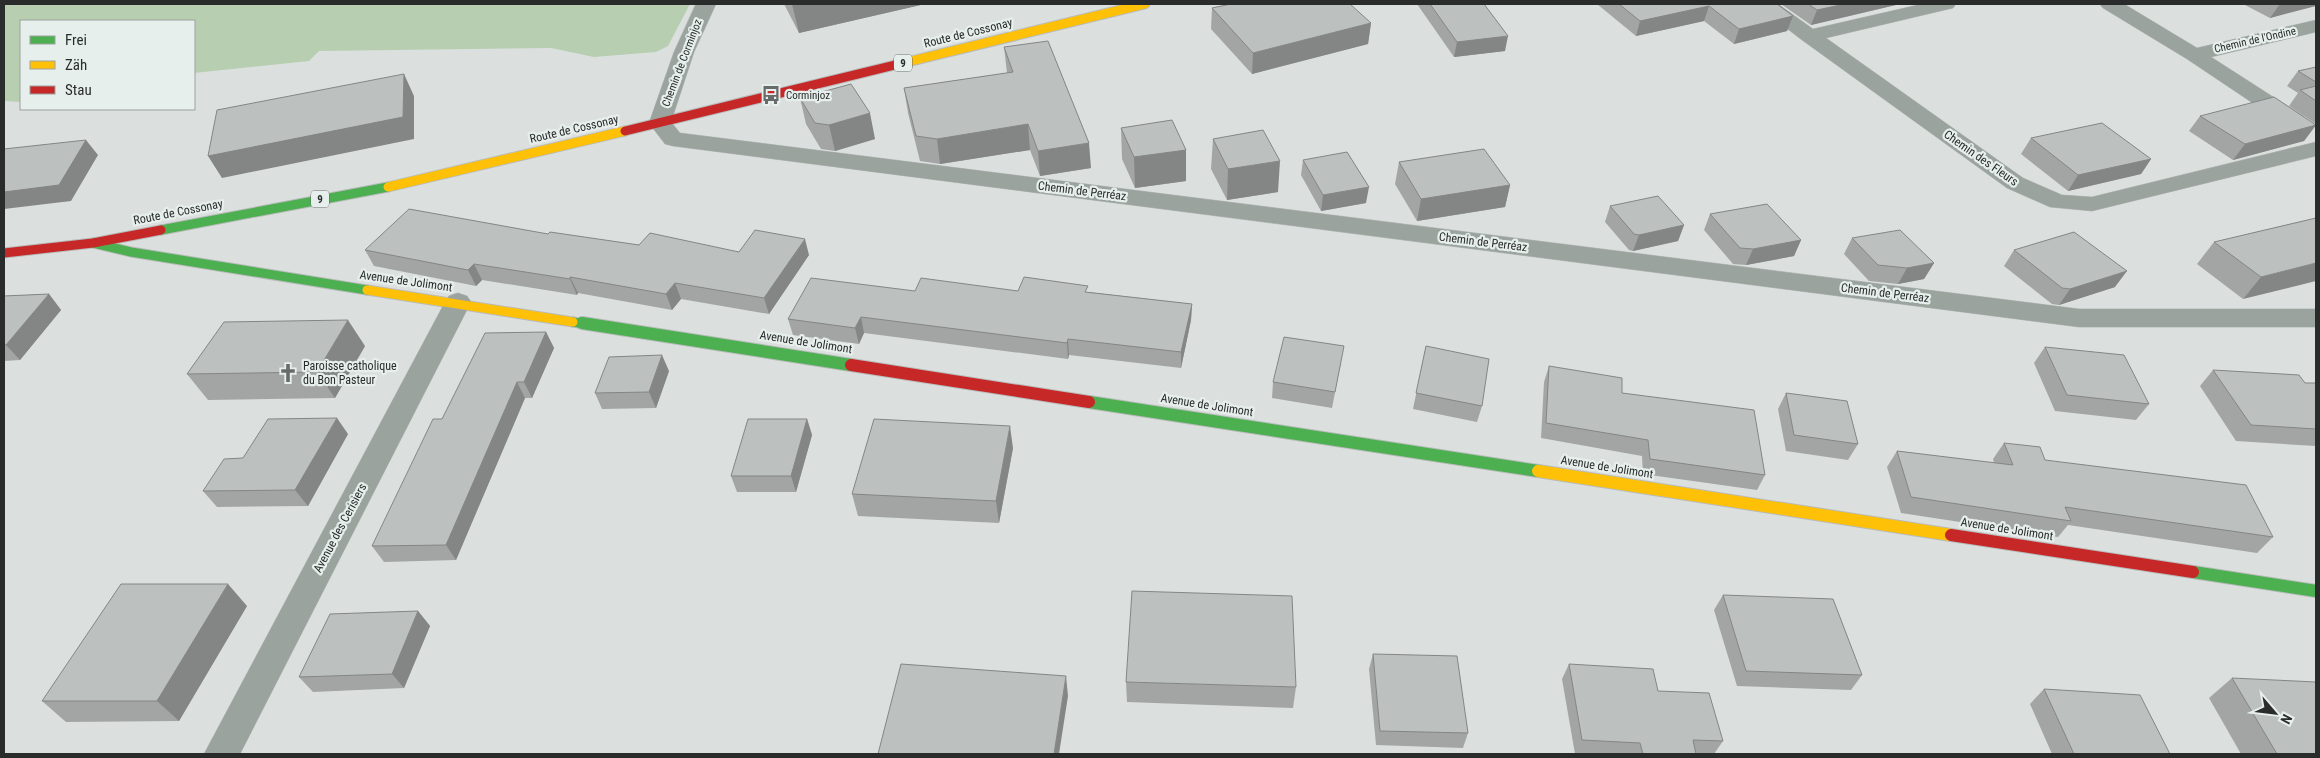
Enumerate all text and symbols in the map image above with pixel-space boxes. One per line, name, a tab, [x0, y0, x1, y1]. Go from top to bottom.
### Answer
street label: Route de Cossonay	[922, 15, 1014, 51]
street label: Chemin de Corminjoz	[659, 17, 705, 109]
legend	[20, 20, 195, 110]
street label: Chemin de l'Ondine	[2213, 24, 2297, 56]
text: Frei	[65, 31, 87, 49]
road number: 9	[894, 54, 912, 72]
text: Zäh	[65, 56, 87, 74]
text: Stau	[65, 81, 92, 99]
bus stop icon: Corminjoz	[760, 84, 782, 106]
place label: Corminjoz	[786, 89, 830, 102]
street label: Route de Cossonay	[528, 112, 620, 146]
street label: Chemin des Fleurs	[1941, 127, 2021, 189]
street label: Chemin de Perréaz	[1037, 179, 1127, 203]
road number: 9	[311, 190, 329, 208]
street label: Route de Cossonay	[132, 196, 224, 228]
street label: Chemin de Perréaz	[1438, 230, 1528, 254]
street label: Avenue de Jolimont	[359, 268, 454, 294]
street label: Chemin de Perréaz	[1840, 281, 1930, 305]
street label: Avenue de Jolimont	[759, 328, 854, 356]
place label: Paroisse catholique du Bon Pasteur	[303, 359, 397, 387]
church icon: Paroisse catholique du Bon Pasteur	[277, 362, 299, 384]
street label: Avenue de Jolimont	[1160, 391, 1255, 419]
street label: Avenue de Jolimont	[1560, 453, 1655, 481]
street label: Avenue des Cerisiers	[311, 481, 369, 575]
street label: Avenue de Jolimont	[1960, 515, 2055, 543]
north arrow	[2250, 688, 2300, 738]
text: N	[2277, 712, 2296, 727]

